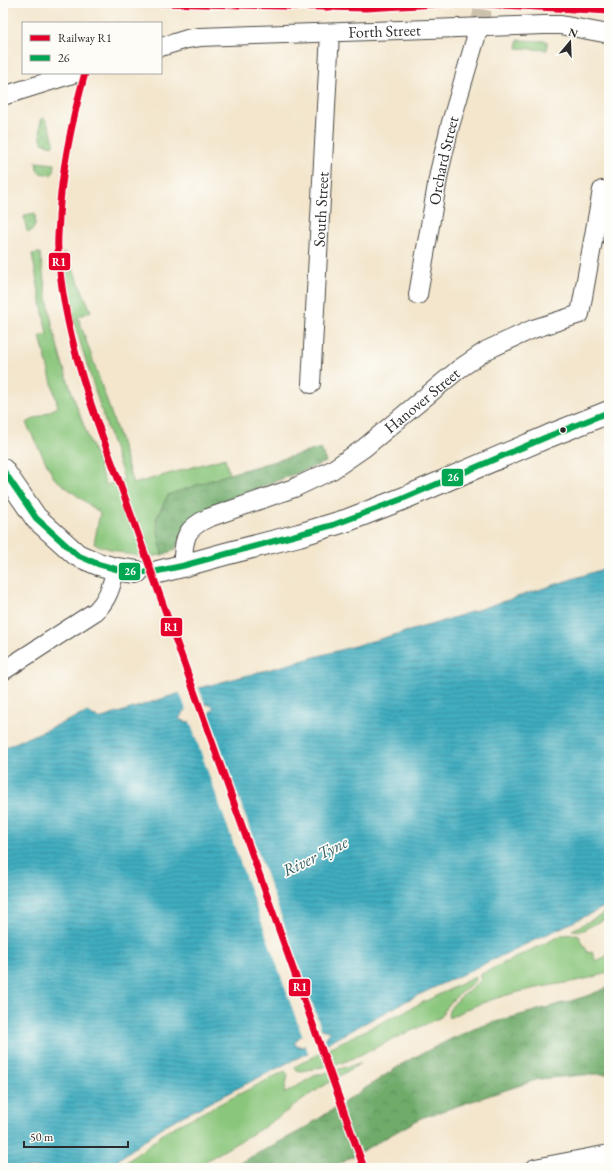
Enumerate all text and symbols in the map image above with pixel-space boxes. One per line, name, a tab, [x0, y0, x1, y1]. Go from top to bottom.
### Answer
street label: Forth Street	[348, 19, 421, 42]
legend	[22, 22, 162, 74]
north arrow	[550, 22, 590, 62]
text: N	[567, 24, 580, 41]
text: Railway R1	[58, 30, 112, 46]
text: 26	[58, 50, 70, 66]
street label: Orchard Street	[423, 113, 463, 206]
street label: South Street	[308, 171, 333, 248]
line badge: R1	[48, 252, 71, 271]
text: R1	[52, 255, 66, 269]
street label: Hanover Street	[380, 362, 464, 438]
unlabelled marker	[558, 425, 568, 435]
line badge: 26	[441, 468, 464, 487]
text: 26	[447, 470, 459, 484]
line badge: 26	[118, 562, 141, 581]
text: 26	[124, 564, 136, 578]
line badge: R1	[160, 617, 183, 637]
text: R1	[164, 620, 178, 634]
water label: River Tyne	[279, 831, 352, 881]
line badge: R1	[288, 978, 311, 997]
text: R1	[293, 980, 307, 994]
scale bar	[24, 1123, 128, 1149]
text: 50 m	[30, 1129, 54, 1145]

